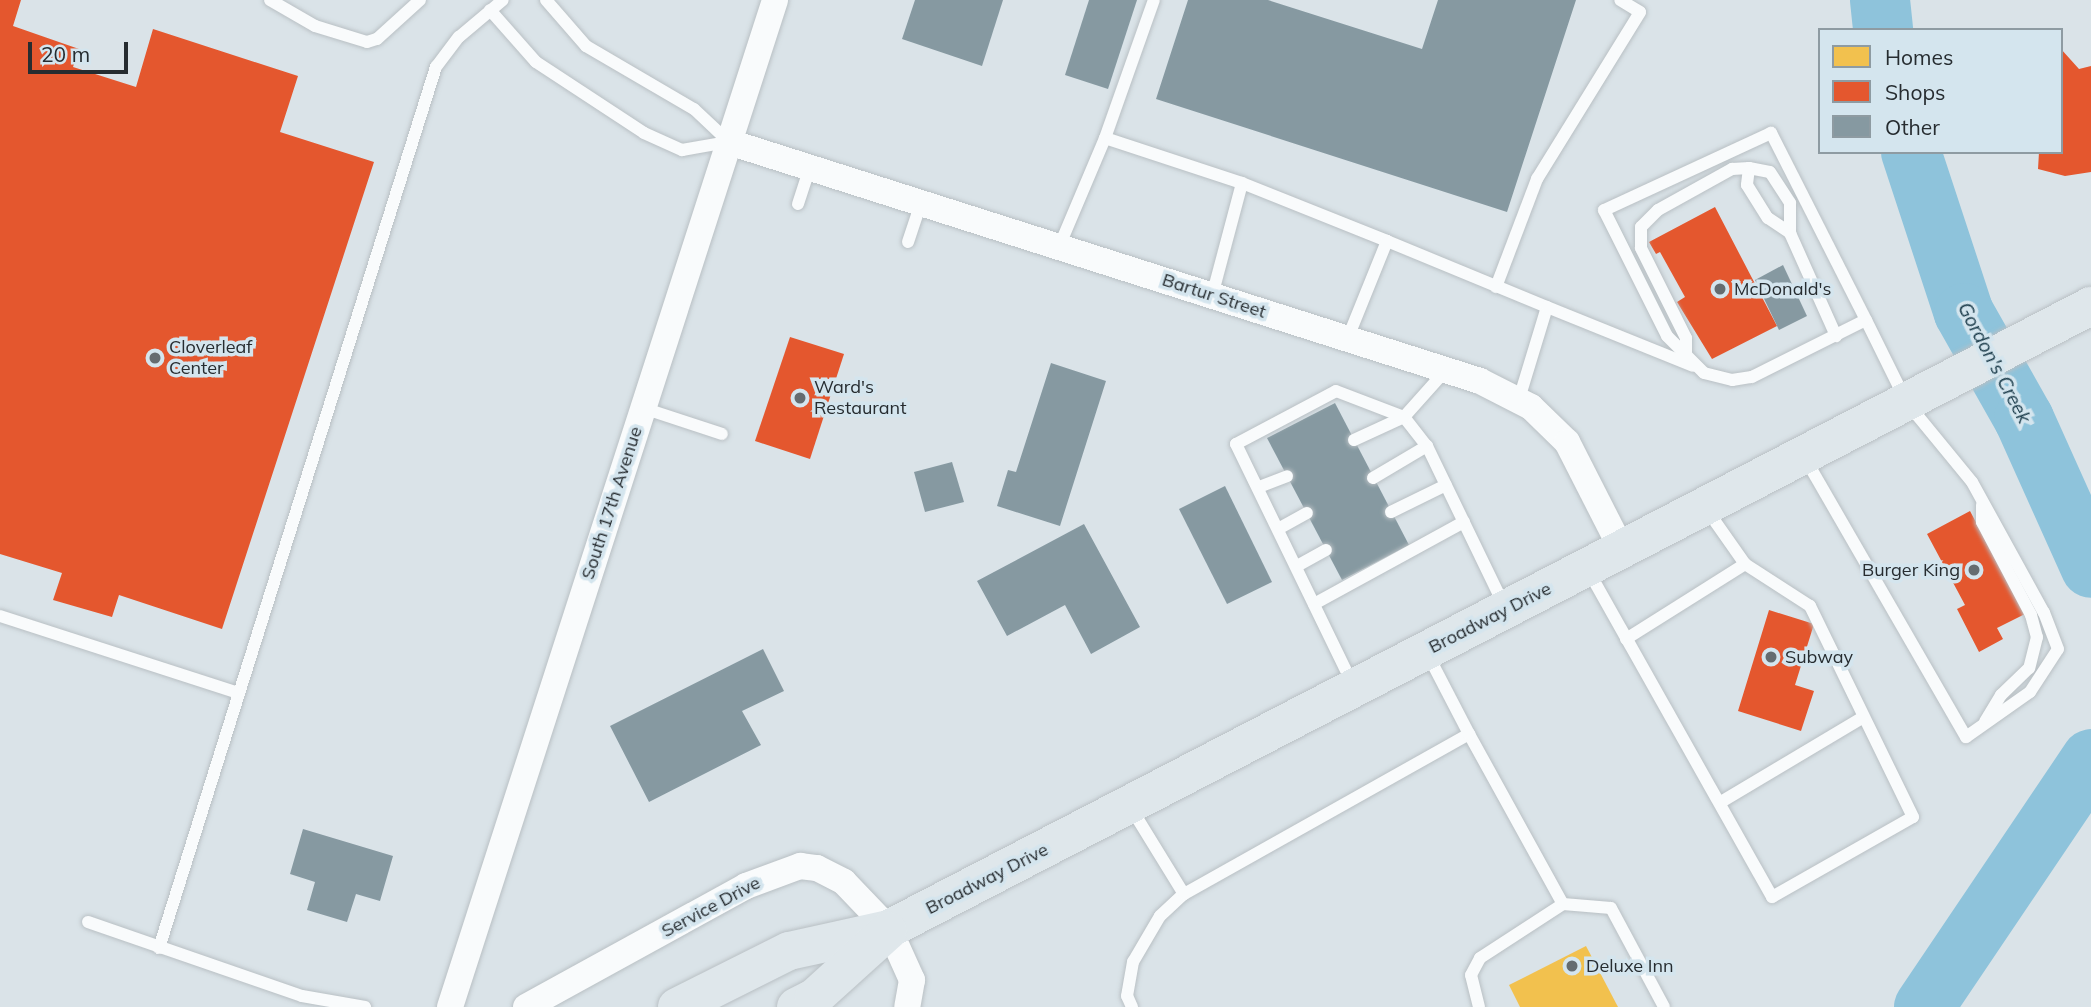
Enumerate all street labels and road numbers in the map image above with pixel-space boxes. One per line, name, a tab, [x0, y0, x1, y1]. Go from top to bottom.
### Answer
street label: Bartur Street	[1159, 269, 1269, 323]
street label: South 17th Avenue	[577, 424, 647, 582]
street label: Broadway Drive	[1425, 578, 1555, 658]
street label: Broadway Drive	[922, 839, 1052, 919]
street label: Service Drive	[658, 872, 764, 942]

